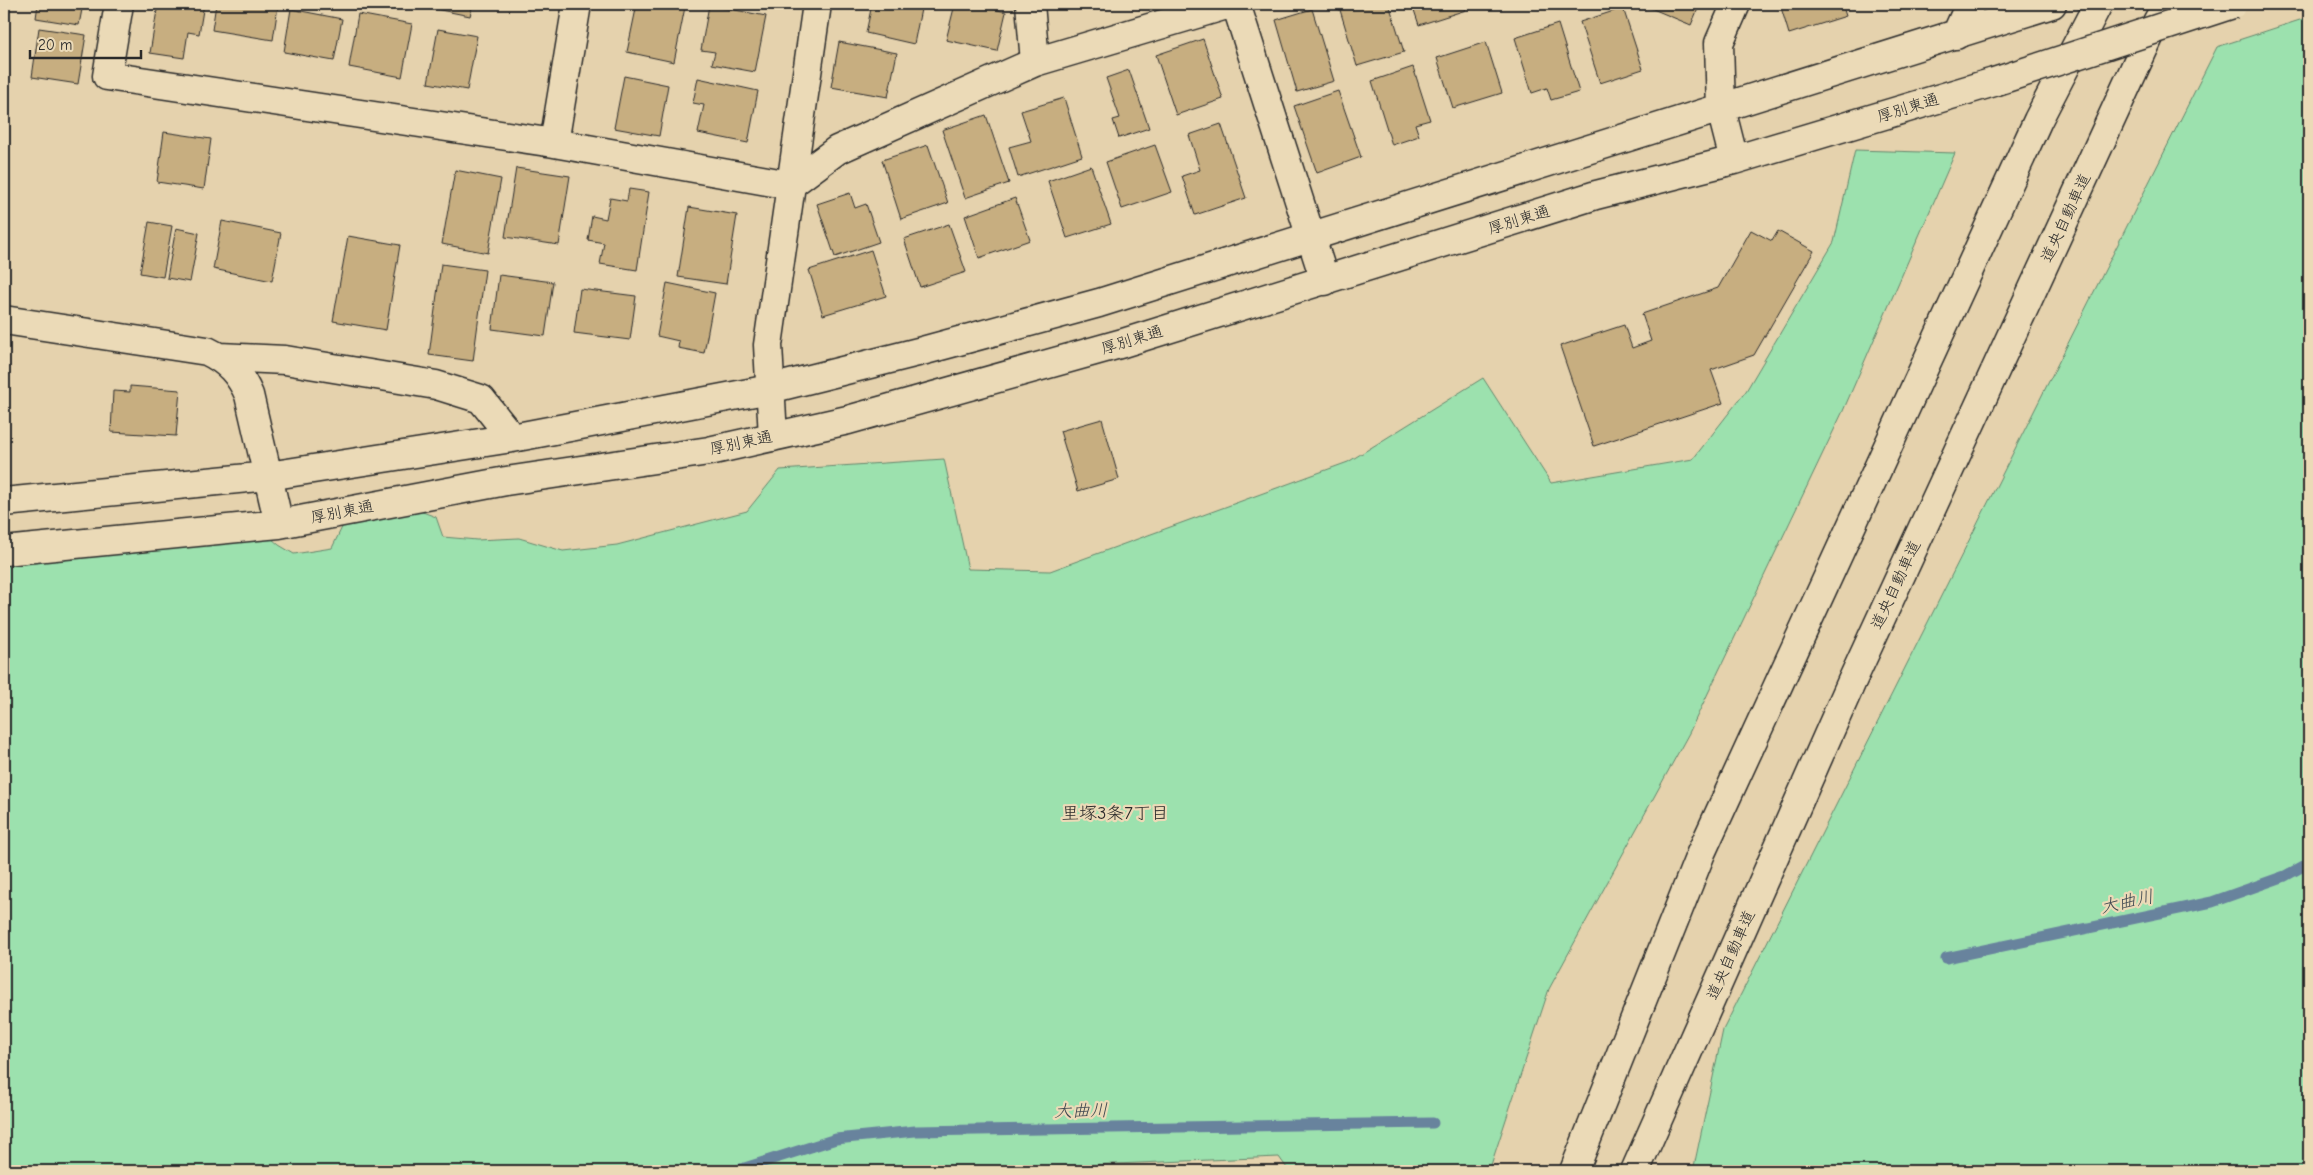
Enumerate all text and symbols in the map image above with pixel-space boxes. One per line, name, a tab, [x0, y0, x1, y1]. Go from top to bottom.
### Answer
scale bar	[30, 28, 141, 60]
text: 20 m	[38, 36, 72, 54]
street label: 厚別東通	[1875, 90, 1941, 126]
street label: 道央自動車道	[2038, 171, 2094, 265]
street label: 厚別東通	[1486, 202, 1552, 238]
street label: 厚別東通	[1099, 322, 1165, 358]
street label: 厚別東通	[708, 428, 774, 458]
street label: 厚別東通	[309, 497, 375, 527]
street label: 道央自動車道	[1868, 538, 1924, 632]
district label: 里塚3条7丁目	[1061, 803, 1169, 824]
water label: 大曲川	[2098, 886, 2156, 918]
street label: 道央自動車道	[1703, 907, 1759, 1003]
water label: 大曲川	[1054, 1100, 1108, 1122]

